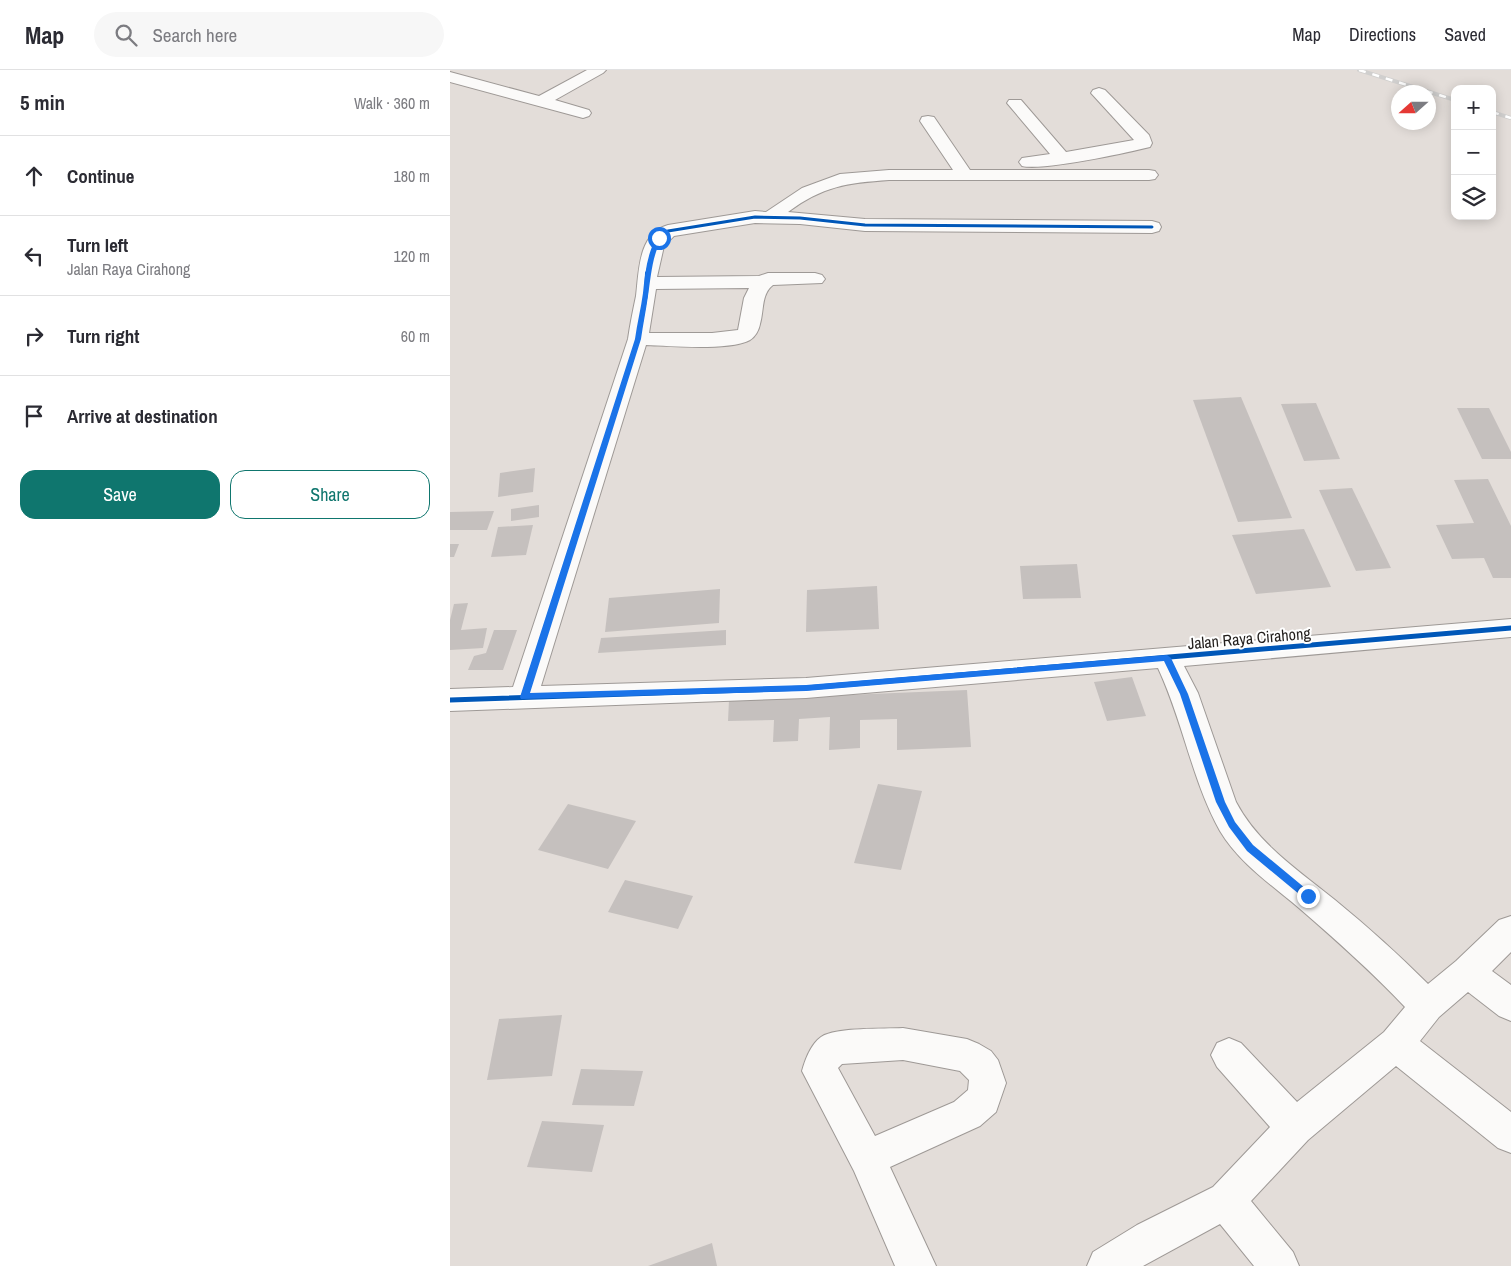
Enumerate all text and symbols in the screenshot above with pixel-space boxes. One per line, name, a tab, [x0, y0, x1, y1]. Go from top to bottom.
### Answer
search box	[94, 12, 444, 57]
text: Map	[25, 19, 64, 51]
icon: search	[112, 21, 140, 49]
text: Search here	[152, 22, 237, 48]
text: Map	[1292, 22, 1321, 47]
text: Directions	[1349, 22, 1416, 47]
text: Saved	[1444, 22, 1486, 47]
north arrow	[1391, 85, 1436, 130]
map controls	[1451, 85, 1496, 220]
button: +	[1451, 85, 1496, 130]
text: 5 min	[20, 88, 65, 117]
text: Walk · 360 m	[354, 92, 430, 114]
button: −	[1451, 130, 1496, 175]
icon: ahead	[20, 162, 48, 190]
text: Continue	[67, 163, 135, 189]
text: 180 m	[394, 165, 430, 187]
button: layers	[1451, 175, 1496, 220]
route start	[648, 227, 671, 250]
text: Turn left	[67, 232, 128, 258]
icon: left	[20, 242, 48, 270]
text: 120 m	[394, 245, 430, 267]
text: Jalan Raya Cirahong	[67, 258, 190, 280]
icon: right	[20, 322, 48, 350]
text: Turn right	[67, 323, 139, 349]
text: 60 m	[401, 325, 430, 347]
icon: arrive	[20, 402, 48, 430]
text: Arrive at destination	[67, 403, 218, 429]
button: Save	[20, 470, 220, 519]
button: Share	[230, 470, 430, 519]
street label: Jalan Raya Cirahong	[1187, 622, 1312, 654]
route end	[1297, 885, 1320, 908]

